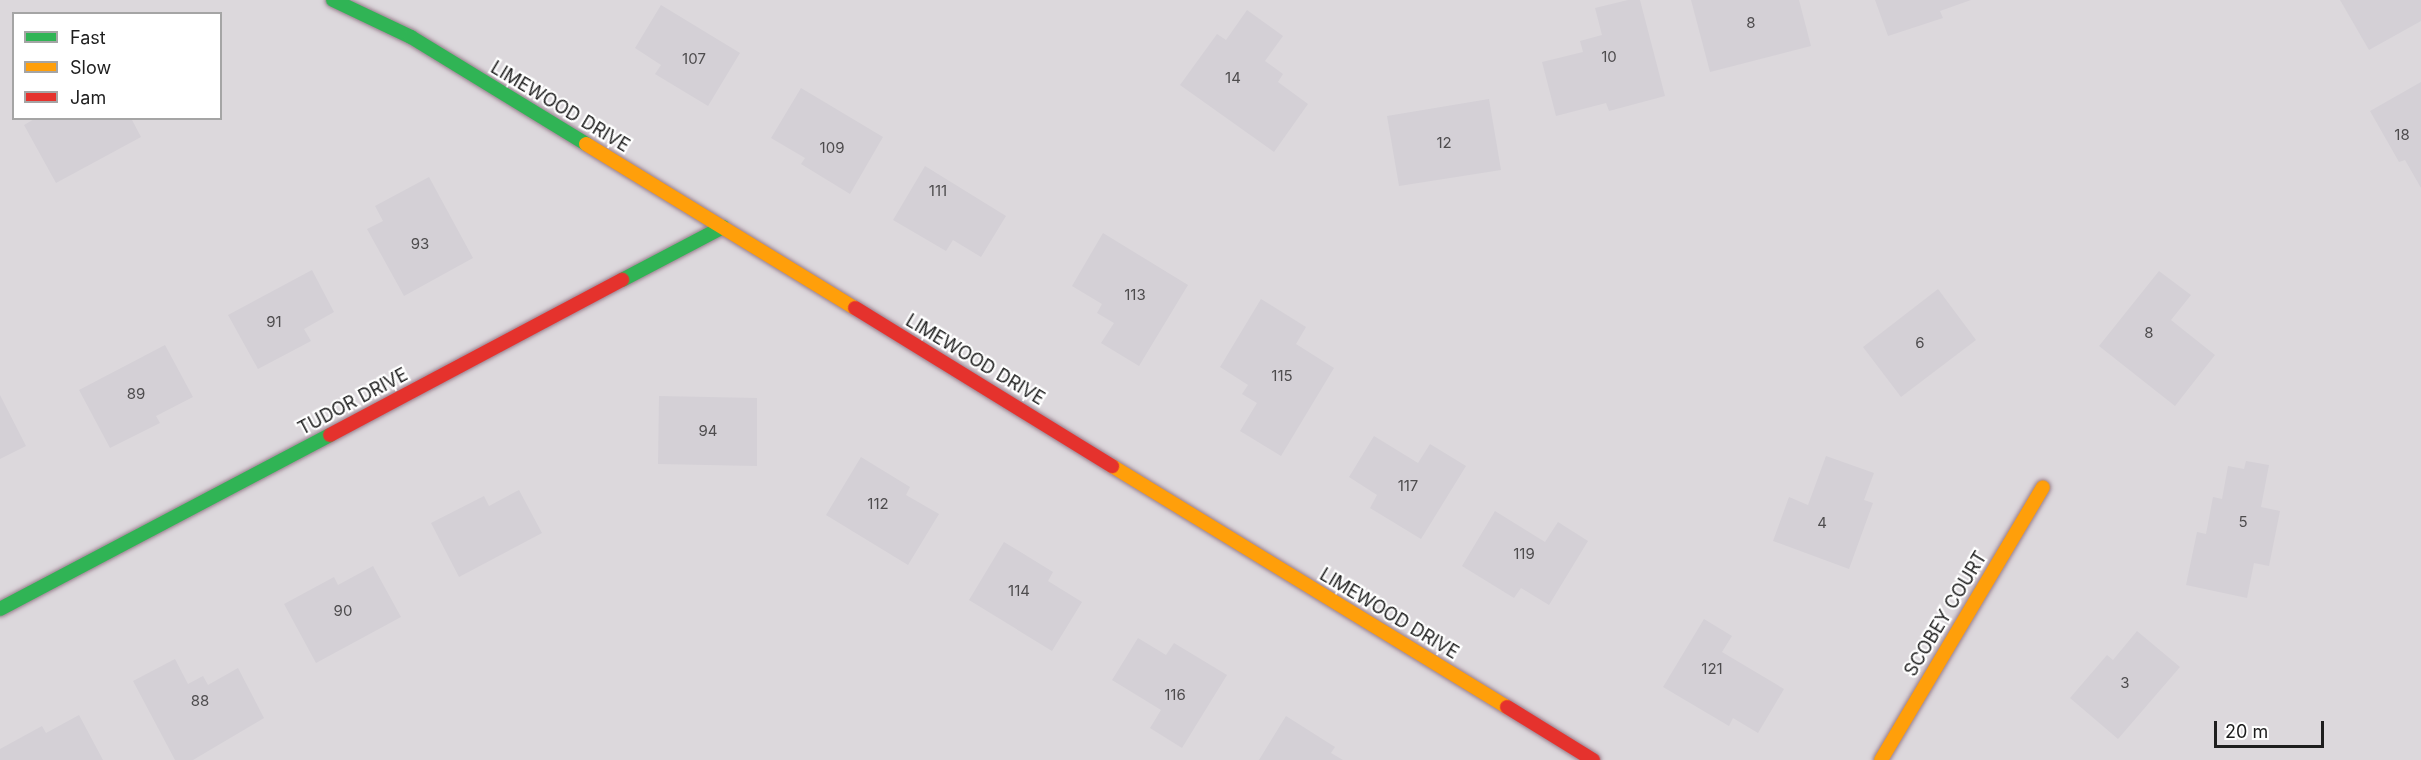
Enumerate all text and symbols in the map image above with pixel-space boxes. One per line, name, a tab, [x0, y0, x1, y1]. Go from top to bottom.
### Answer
legend	[12, 12, 222, 120]
house number: 8	[1746, 14, 1756, 32]
text: Fast	[70, 27, 106, 48]
house number: 10	[1601, 48, 1617, 66]
house number: 107	[682, 50, 706, 68]
text: Slow	[70, 57, 111, 78]
street label: LIMEWOOD DRIVE	[487, 57, 633, 157]
house number: 14	[1225, 69, 1241, 87]
text: Jam	[70, 87, 106, 108]
house number: 18	[2394, 126, 2410, 144]
house number: 12	[1436, 134, 1452, 152]
house number: 109	[820, 139, 844, 157]
house number: 111	[929, 182, 947, 200]
house number: 93	[411, 235, 429, 253]
house number: 113	[1124, 286, 1146, 304]
street label: LIMEWOOD DRIVE	[902, 310, 1048, 410]
house number: 91	[266, 313, 282, 331]
house number: 8	[2144, 324, 2154, 342]
house number: 6	[1915, 334, 1925, 352]
street label: TUDOR DRIVE	[294, 364, 412, 440]
house number: 115	[1271, 367, 1293, 385]
house number: 89	[127, 385, 145, 403]
house number: 94	[699, 422, 717, 440]
house number: 117	[1398, 477, 1418, 495]
house number: 112	[867, 495, 889, 513]
house number: 5	[2238, 513, 2248, 531]
house number: 4	[1817, 514, 1827, 532]
house number: 119	[1513, 545, 1535, 563]
street label: SCOBEY COURT	[1900, 548, 1992, 680]
street label: LIMEWOOD DRIVE	[1316, 564, 1462, 664]
house number: 114	[1008, 582, 1030, 600]
house number: 90	[334, 602, 352, 620]
house number: 121	[1701, 660, 1723, 678]
house number: 3	[2120, 674, 2130, 692]
house number: 116	[1164, 686, 1186, 704]
house number: 88	[191, 692, 209, 710]
scale bar	[2217, 709, 2326, 747]
text: 20 m	[2225, 721, 2268, 742]

